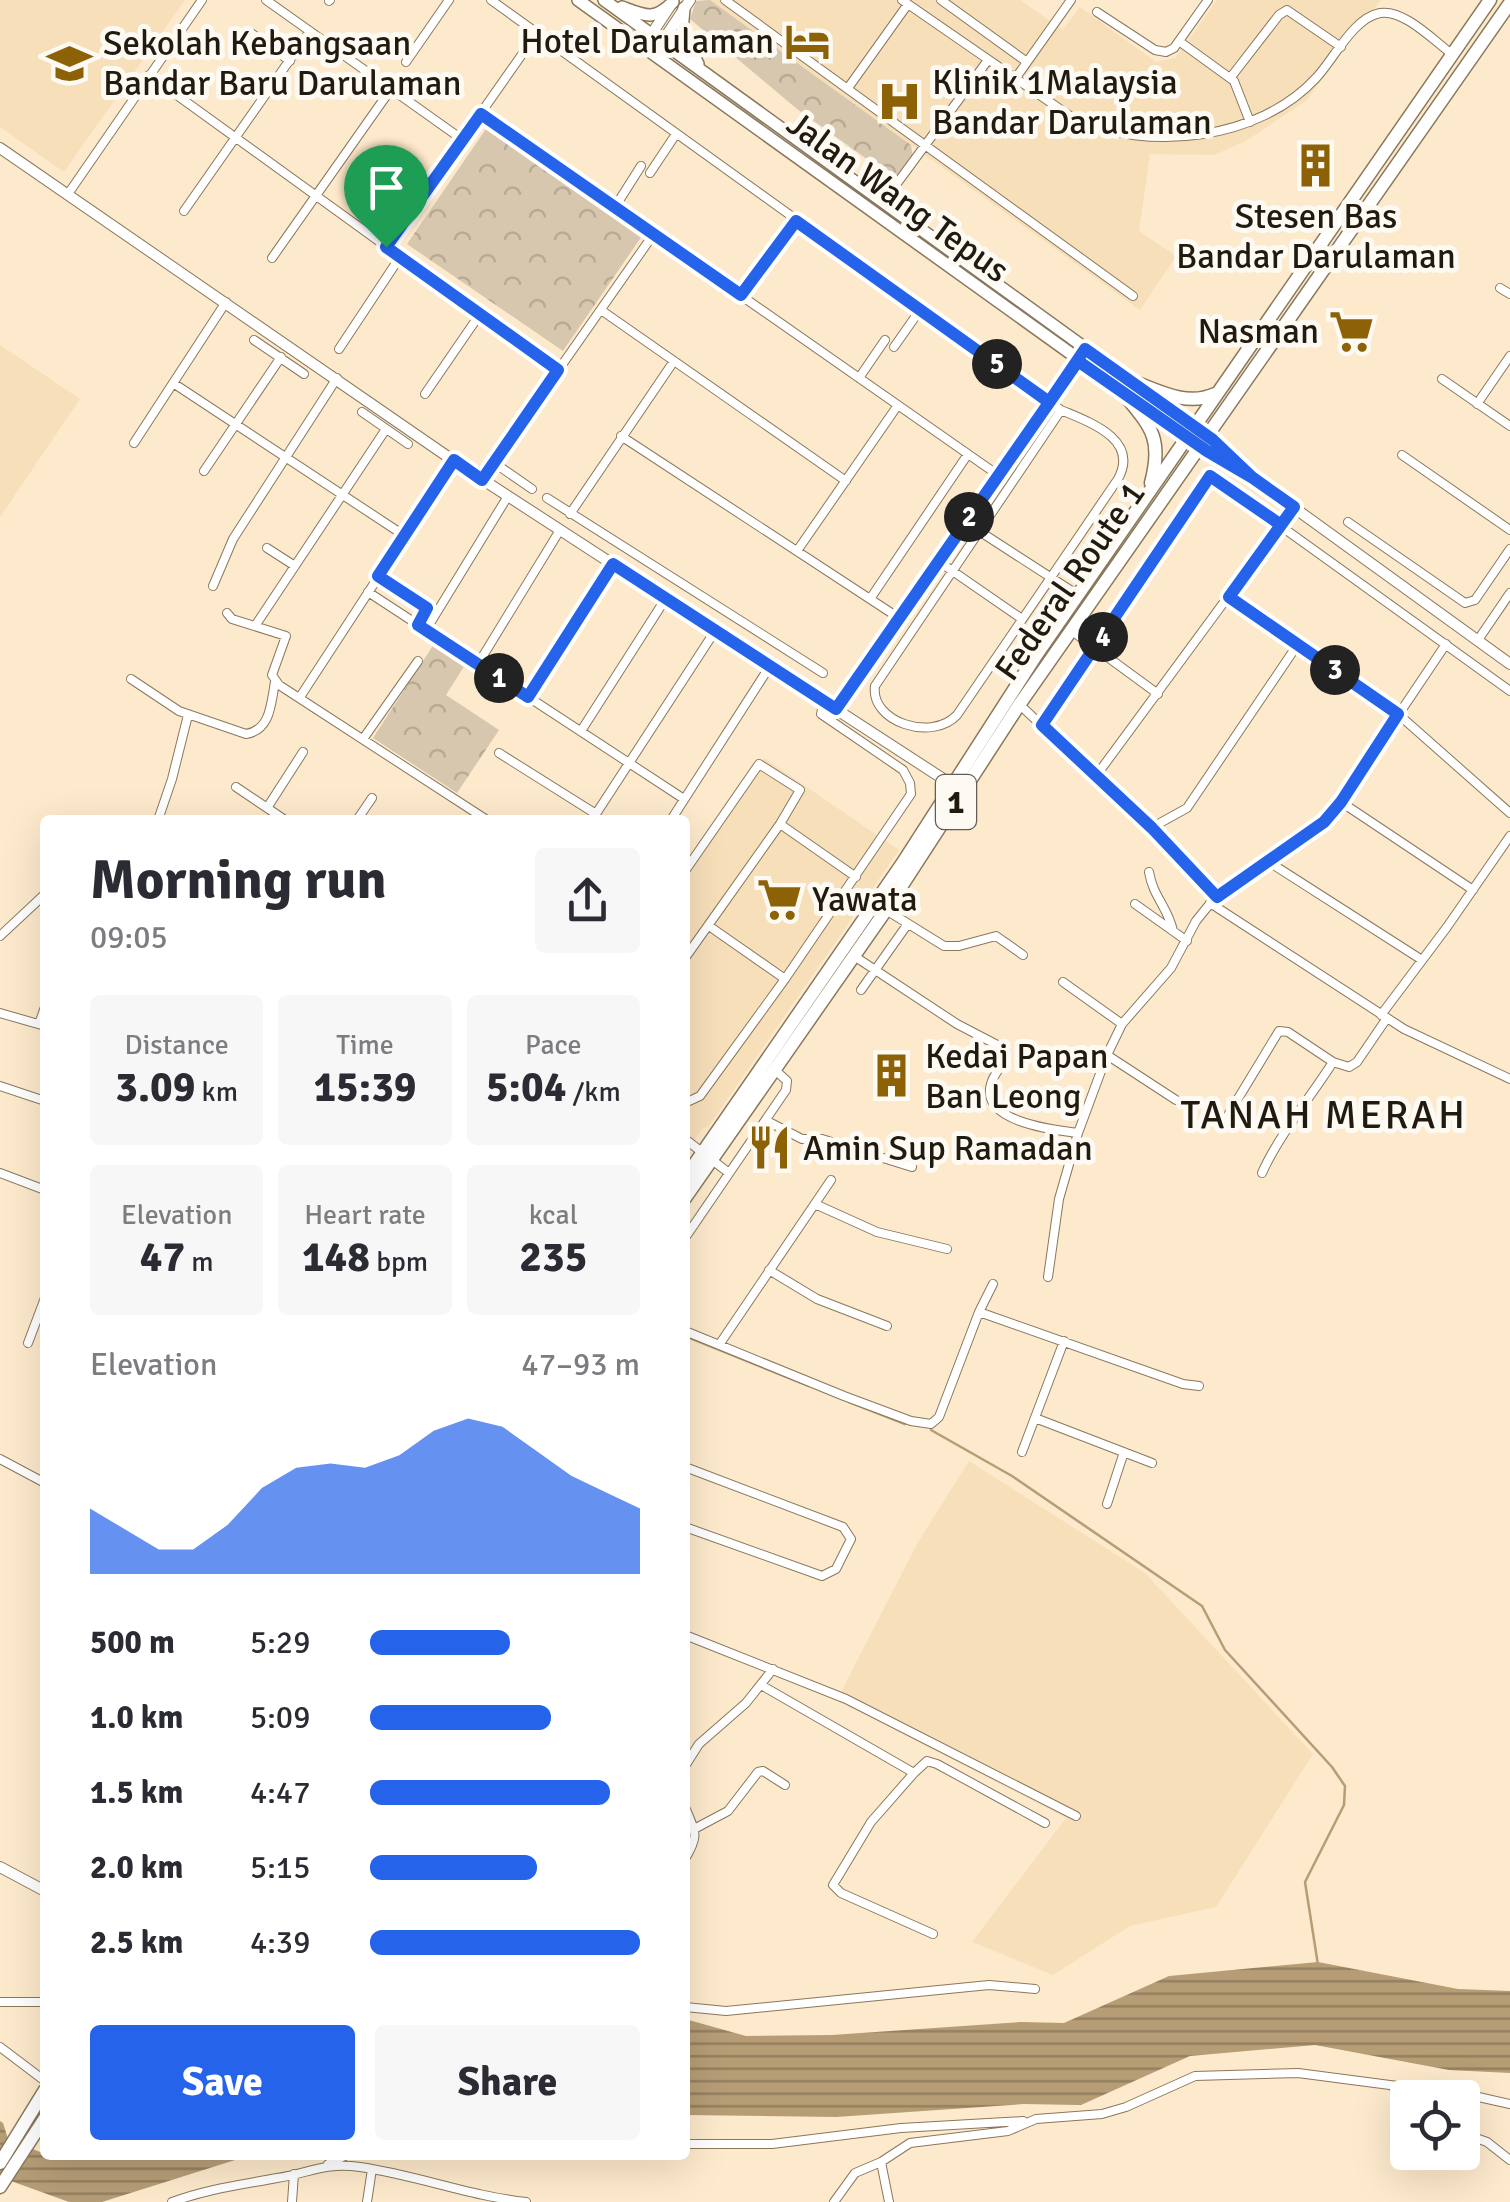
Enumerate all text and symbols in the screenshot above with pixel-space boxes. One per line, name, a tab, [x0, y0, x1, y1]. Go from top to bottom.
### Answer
hotel icon: Hotel Darulaman	[783, 17, 831, 65]
place label: Hotel Darulaman	[520, 20, 774, 63]
place label: Sekolah Kebangsaan Bandar Baru Darulaman	[103, 22, 461, 105]
school or university icon: Sekolah Kebangsaan Bandar Baru Darulaman	[46, 39, 94, 87]
place label: Klinik 1Malaysia Bandar Darulaman	[932, 61, 1212, 144]
hospital icon: Klinik 1Malaysia Bandar Darulaman	[875, 78, 923, 126]
street label: Jalan Wang Tepus	[779, 102, 1017, 292]
building icon: Stesen Bas Bandar Darulaman	[1292, 142, 1340, 190]
pin	[344, 145, 429, 248]
icon: arrive	[359, 160, 414, 215]
place label: Stesen Bas Bandar Darulaman	[1176, 195, 1456, 278]
supermarket icon: Nasman	[1328, 307, 1376, 355]
place label: Nasman	[1197, 310, 1319, 353]
pin: 5	[972, 339, 1022, 389]
text: 5	[989, 347, 1005, 381]
street label: Federal Route 1	[986, 473, 1154, 689]
pin: 2	[944, 492, 994, 542]
text: 2	[961, 500, 977, 534]
pin: 4	[1078, 612, 1128, 662]
text: 4	[1095, 620, 1111, 654]
pin: 3	[1310, 645, 1360, 695]
pin: 1	[474, 653, 524, 703]
text: 3	[1327, 653, 1343, 687]
text: 1	[491, 661, 507, 695]
road number: 1	[936, 775, 976, 829]
text: Morning run	[90, 846, 387, 914]
button: share	[535, 848, 640, 953]
supermarket icon: Yawata	[755, 875, 803, 923]
place label: Yawata	[812, 878, 918, 921]
text: 09:05	[90, 918, 168, 957]
text: Distance	[125, 1028, 229, 1062]
text: Time	[336, 1028, 394, 1062]
text: Pace	[525, 1028, 582, 1062]
place label: Kedai Papan Ban Leong	[925, 1035, 1109, 1118]
building icon: Kedai Papan Ban Leong	[868, 1052, 916, 1100]
text: 3.09	[115, 1062, 195, 1113]
text: 15:39	[313, 1062, 417, 1113]
text: 5:04	[486, 1062, 566, 1113]
text: km	[195, 1075, 238, 1109]
text: /km	[566, 1075, 621, 1109]
district label: TANAH MERAH	[1181, 1090, 1467, 1140]
restaurant icon: Amin Sup Ramadan	[746, 1124, 794, 1172]
place label: Amin Sup Ramadan	[803, 1127, 1093, 1170]
text: Elevation	[121, 1198, 232, 1232]
text: Heart rate	[304, 1198, 426, 1232]
text: kcal	[529, 1198, 578, 1232]
text: 47	[140, 1232, 185, 1283]
text: 148	[302, 1232, 370, 1283]
text: 235	[519, 1232, 587, 1283]
text: m	[185, 1245, 214, 1279]
text: bpm	[370, 1245, 428, 1279]
text: Elevation	[90, 1345, 217, 1384]
text: 47–93 m	[521, 1345, 640, 1384]
text: 500 m	[90, 1623, 175, 1662]
text: 5:29	[250, 1623, 310, 1662]
text: 1.0 km	[90, 1698, 183, 1737]
text: 5:09	[250, 1698, 310, 1737]
text: 1.5 km	[90, 1773, 183, 1812]
text: 4:47	[250, 1773, 310, 1812]
text: 2.0 km	[90, 1848, 183, 1887]
text: 5:15	[250, 1848, 310, 1887]
text: 2.5 km	[90, 1923, 183, 1962]
text: 4:39	[250, 1923, 310, 1962]
button: Save	[90, 2025, 355, 2140]
button: Share	[375, 2025, 640, 2140]
map controls	[1390, 2080, 1480, 2170]
button: locate	[1390, 2080, 1480, 2170]

